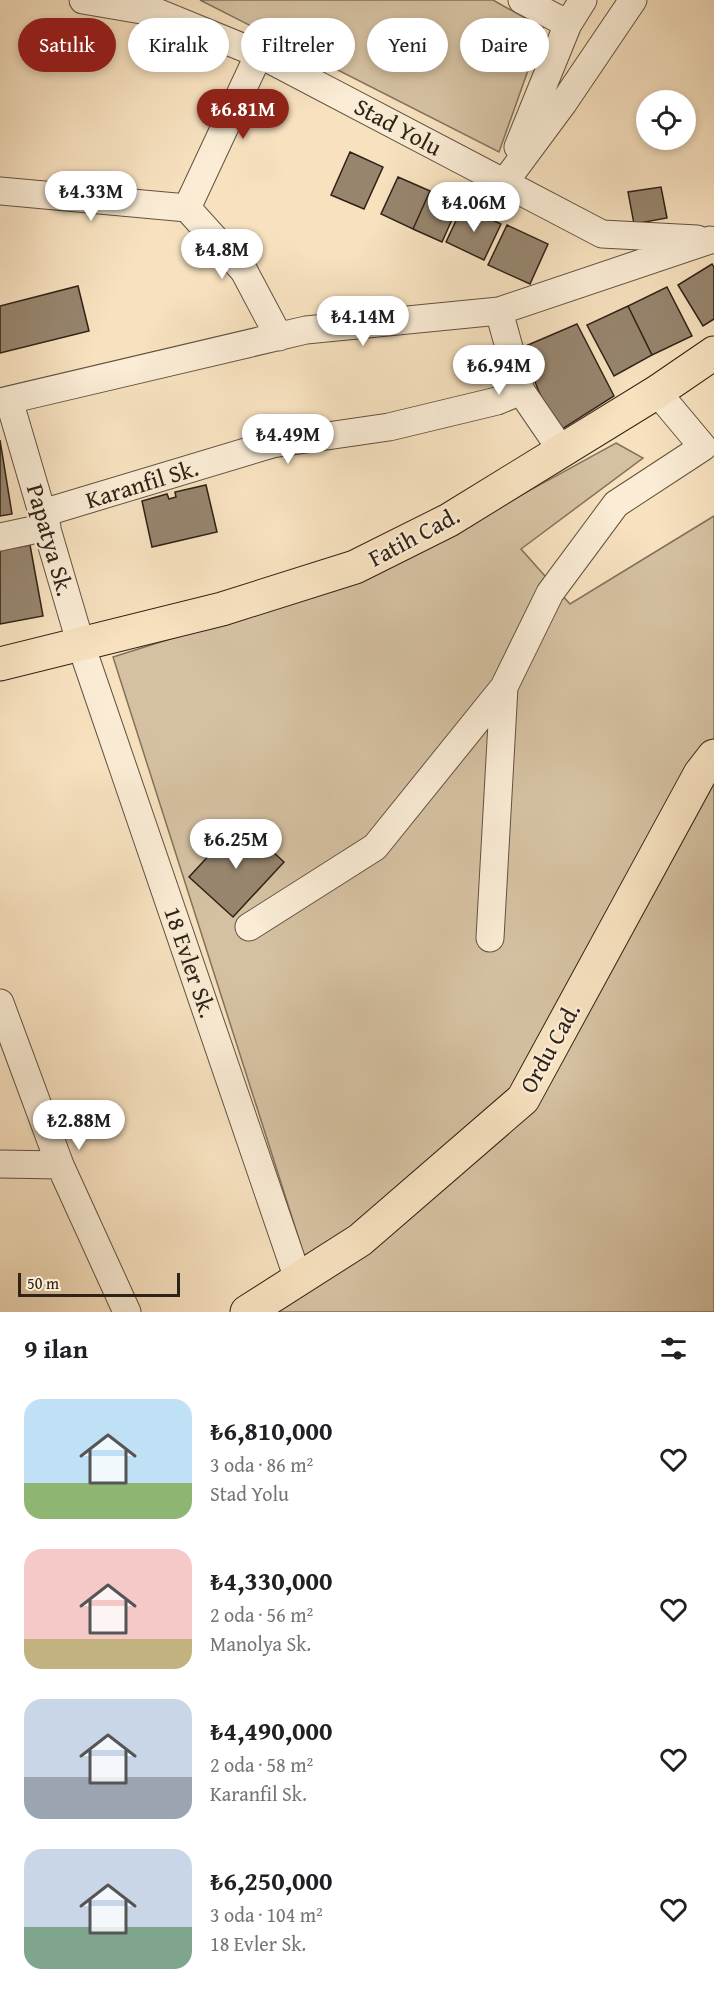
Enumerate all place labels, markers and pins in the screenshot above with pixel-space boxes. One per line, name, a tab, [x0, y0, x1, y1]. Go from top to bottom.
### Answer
pin: ₺6.81M	[194, 89, 292, 140]
pin: ₺4.33M	[42, 171, 140, 222]
pin: ₺4.06M	[425, 182, 523, 233]
pin: ₺4.8M	[180, 229, 264, 280]
pin: ₺4.14M	[314, 296, 412, 347]
pin: ₺6.94M	[450, 345, 548, 396]
pin: ₺4.49M	[239, 414, 337, 465]
pin: ₺6.25M	[187, 819, 285, 870]
pin: ₺2.88M	[30, 1100, 128, 1151]

